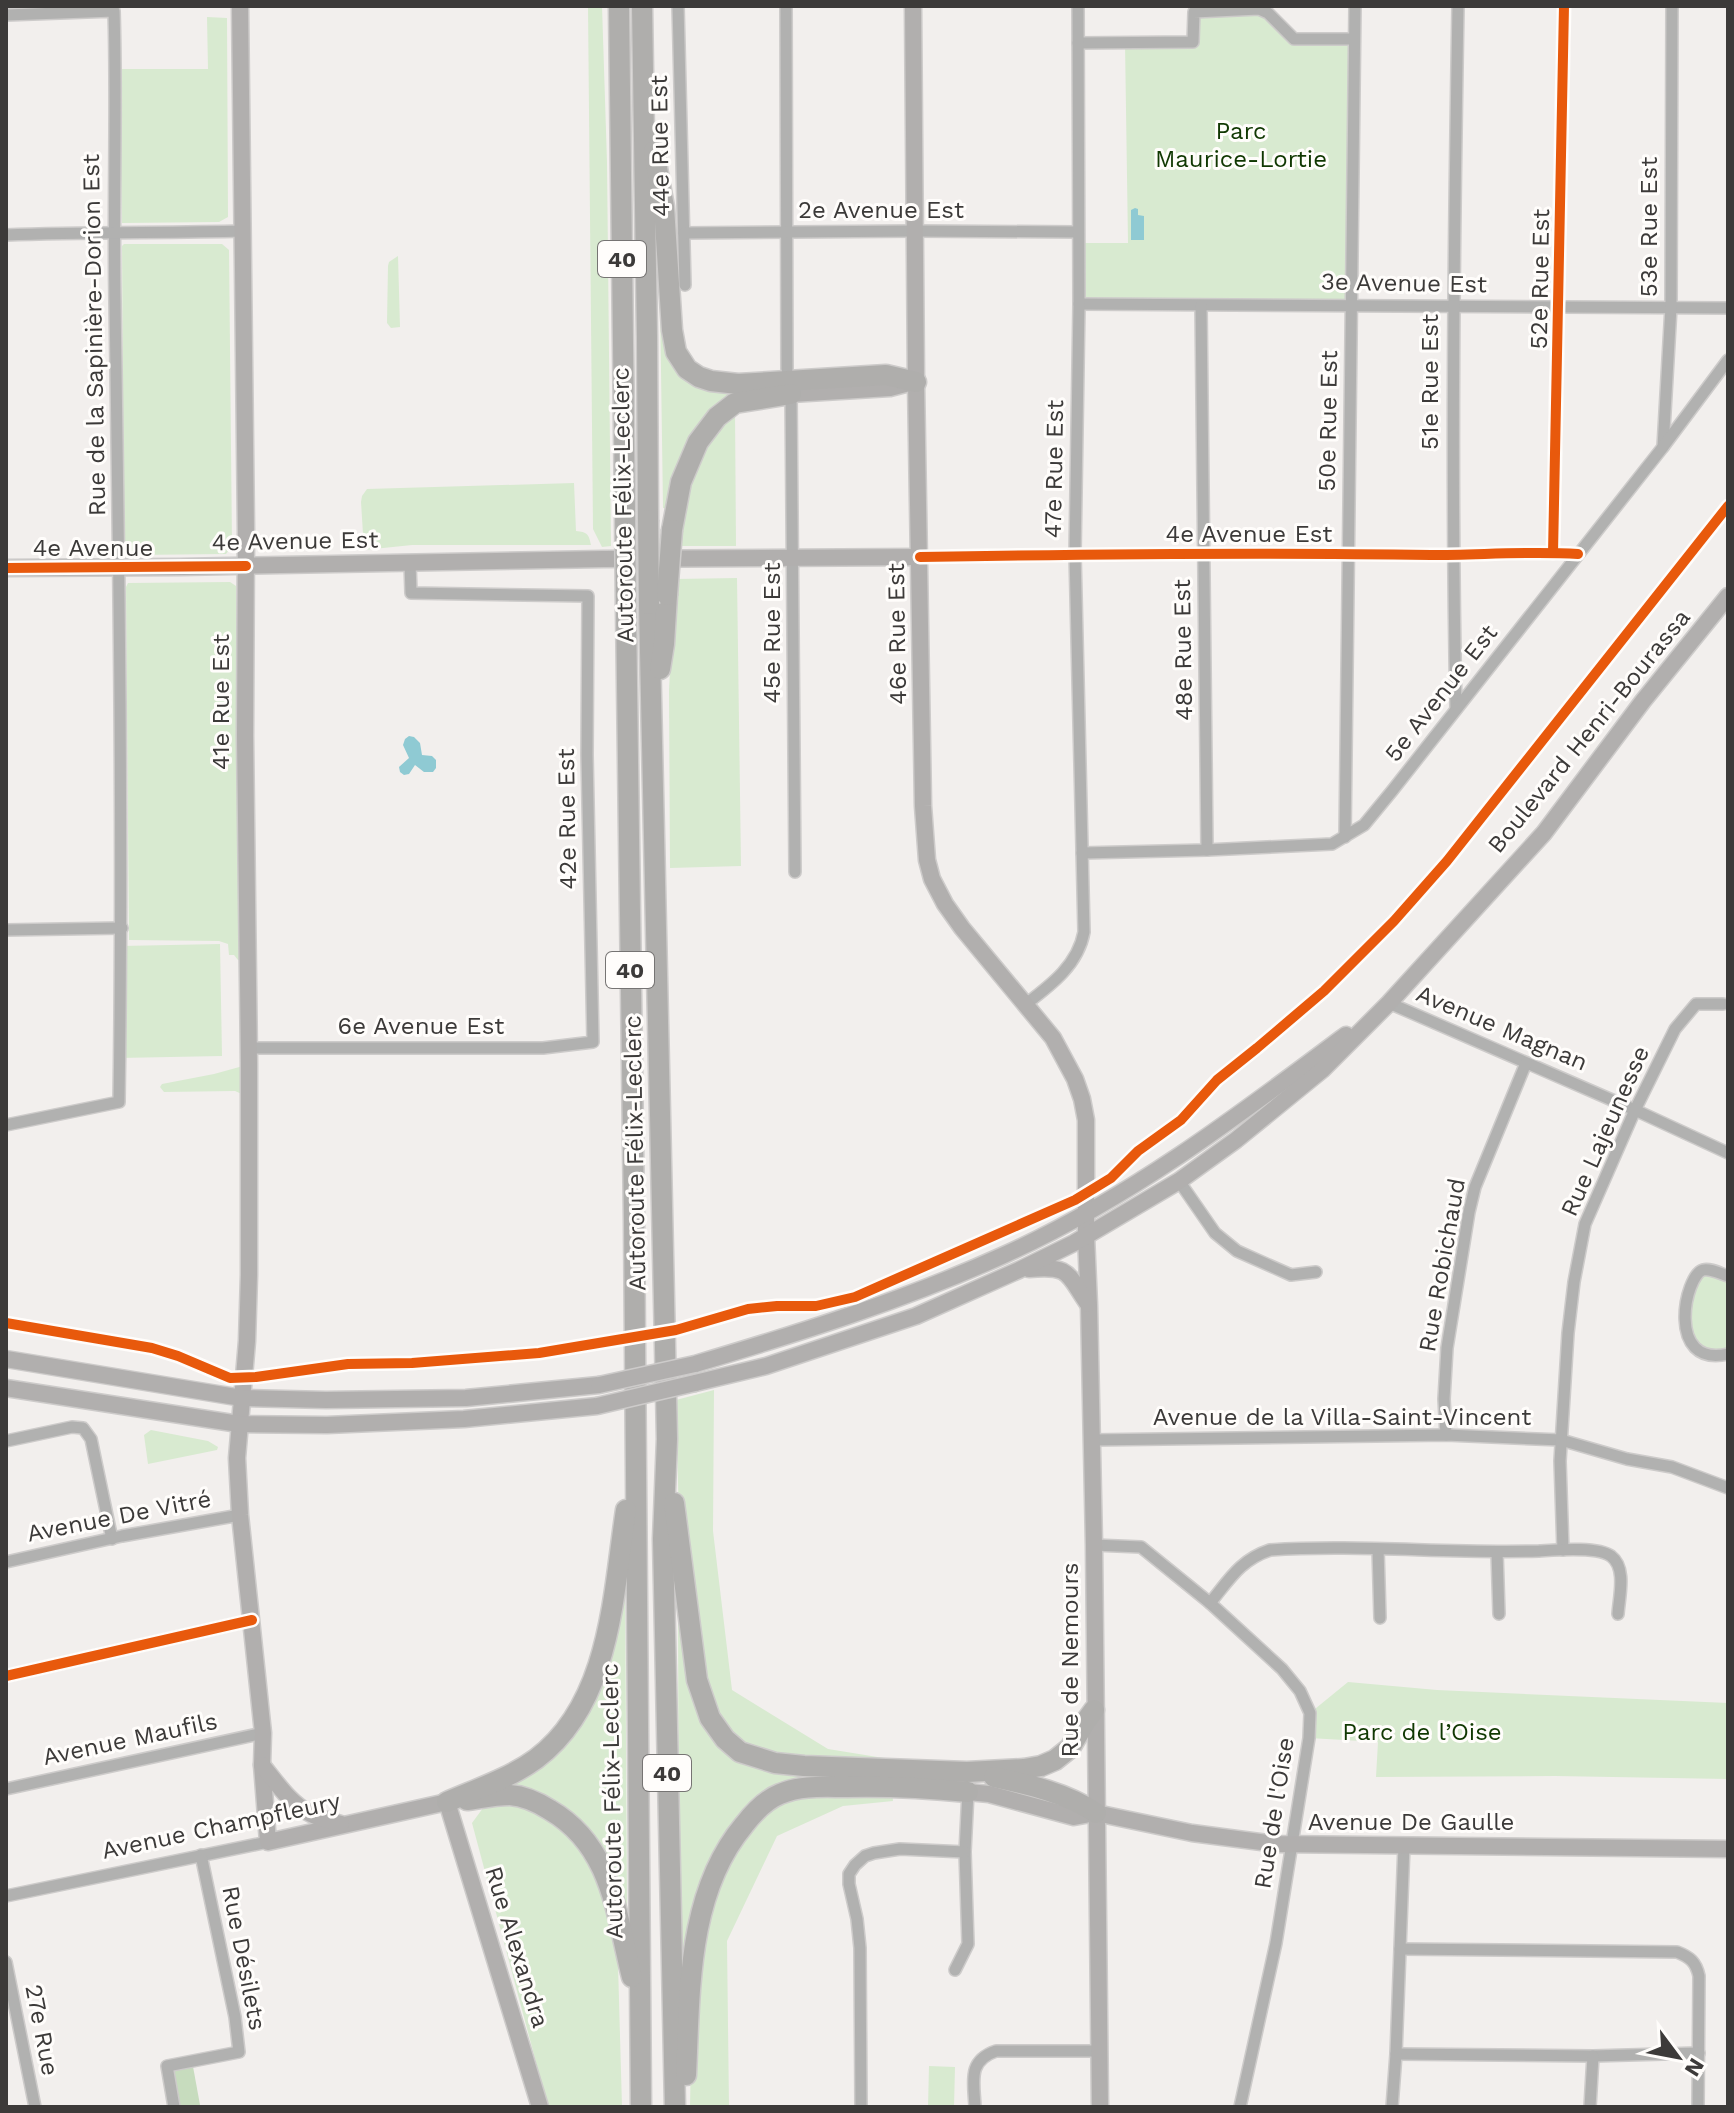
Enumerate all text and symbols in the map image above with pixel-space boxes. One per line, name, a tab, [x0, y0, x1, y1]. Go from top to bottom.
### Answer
street label: 44e Rue Est	[645, 75, 675, 217]
park label: Parc Maurice-Lortie	[1155, 117, 1327, 173]
street label: Rue de la Sapinière-Dorion Est	[77, 154, 111, 516]
street label: 53e Rue Est	[1635, 157, 1663, 297]
street label: 2e Avenue Est	[798, 196, 964, 224]
street label: 52e Rue Est	[1525, 208, 1555, 350]
road number: 40	[598, 241, 646, 277]
street label: 3e Avenue Est	[1321, 268, 1487, 298]
street label: 51e Rue Est	[1416, 314, 1444, 450]
street label: 50e Rue Est	[1313, 350, 1343, 492]
street label: Autoroute Félix-Leclerc	[607, 367, 639, 643]
street label: 47e Rue Est	[1039, 399, 1069, 539]
street label: 4e Avenue Est	[1166, 520, 1332, 548]
street label: 4e Avenue Est	[211, 526, 379, 556]
street label: 4e Avenue	[33, 534, 153, 562]
street label: 45e Rue Est	[758, 562, 786, 704]
street label: 46e Rue Est	[882, 563, 912, 705]
street label: 48e Rue Est	[1168, 579, 1198, 721]
street label: Boulevard Henri-Bourassa	[1482, 603, 1696, 859]
street label: 5e Avenue Est	[1379, 619, 1503, 767]
street label: 41e Rue Est	[207, 634, 235, 770]
street label: 42e Rue Est	[552, 748, 582, 890]
road number: 40	[606, 952, 654, 988]
street label: Avenue Magnan	[1412, 979, 1592, 1077]
street label: 6e Avenue Est	[338, 1012, 504, 1040]
street label: Autoroute Félix-Leclerc	[619, 1015, 651, 1291]
street label: Rue Lajeunesse	[1555, 1042, 1655, 1220]
street label: Rue Robichaud	[1413, 1176, 1471, 1354]
street label: Avenue de la Villa-Saint-Vincent	[1153, 1403, 1531, 1431]
street label: Avenue De Vitré	[25, 1484, 213, 1548]
street label: Rue de Nemours	[1056, 1563, 1084, 1757]
street label: Autoroute Félix-Leclerc	[596, 1663, 628, 1939]
street label: Avenue Maufils	[40, 1707, 220, 1771]
park label: Parc de l’Oise	[1342, 1718, 1502, 1746]
street label: Rue de l'Oise	[1248, 1735, 1300, 1891]
road number: 40	[643, 1755, 691, 1791]
street label: Avenue Champfleury	[99, 1787, 343, 1865]
street label: Avenue De Gaulle	[1308, 1808, 1514, 1836]
street label: Rue Alexandra	[479, 1863, 555, 2031]
street label: Rue Désilets	[216, 1884, 272, 2032]
street label: 27e Rue	[19, 1982, 65, 2078]
north arrow	[1638, 2017, 1718, 2097]
text: N	[1680, 2054, 1709, 2081]

